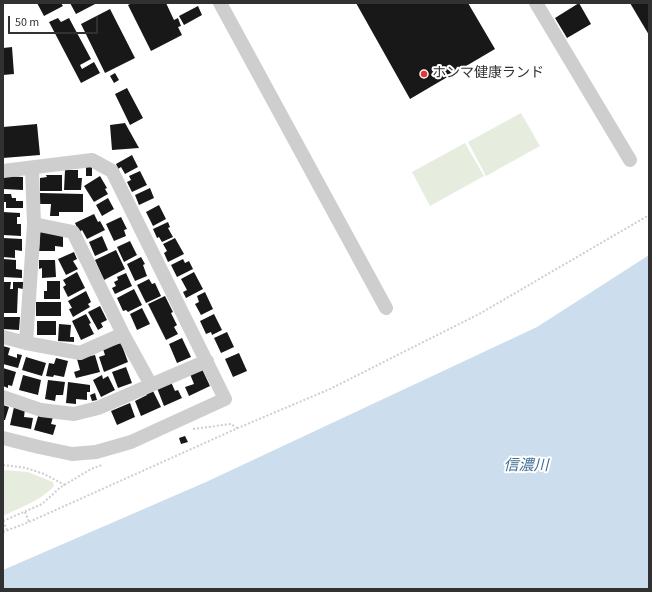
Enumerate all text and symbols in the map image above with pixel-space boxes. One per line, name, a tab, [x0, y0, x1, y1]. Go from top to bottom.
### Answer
scale bar	[10, 8, 100, 34]
text: 50 m	[15, 14, 39, 31]
place label: ホンマ健康ランド	[432, 66, 544, 82]
marker: ホンマ健康ランド	[419, 69, 429, 79]
water label: 信濃川	[504, 458, 548, 476]

